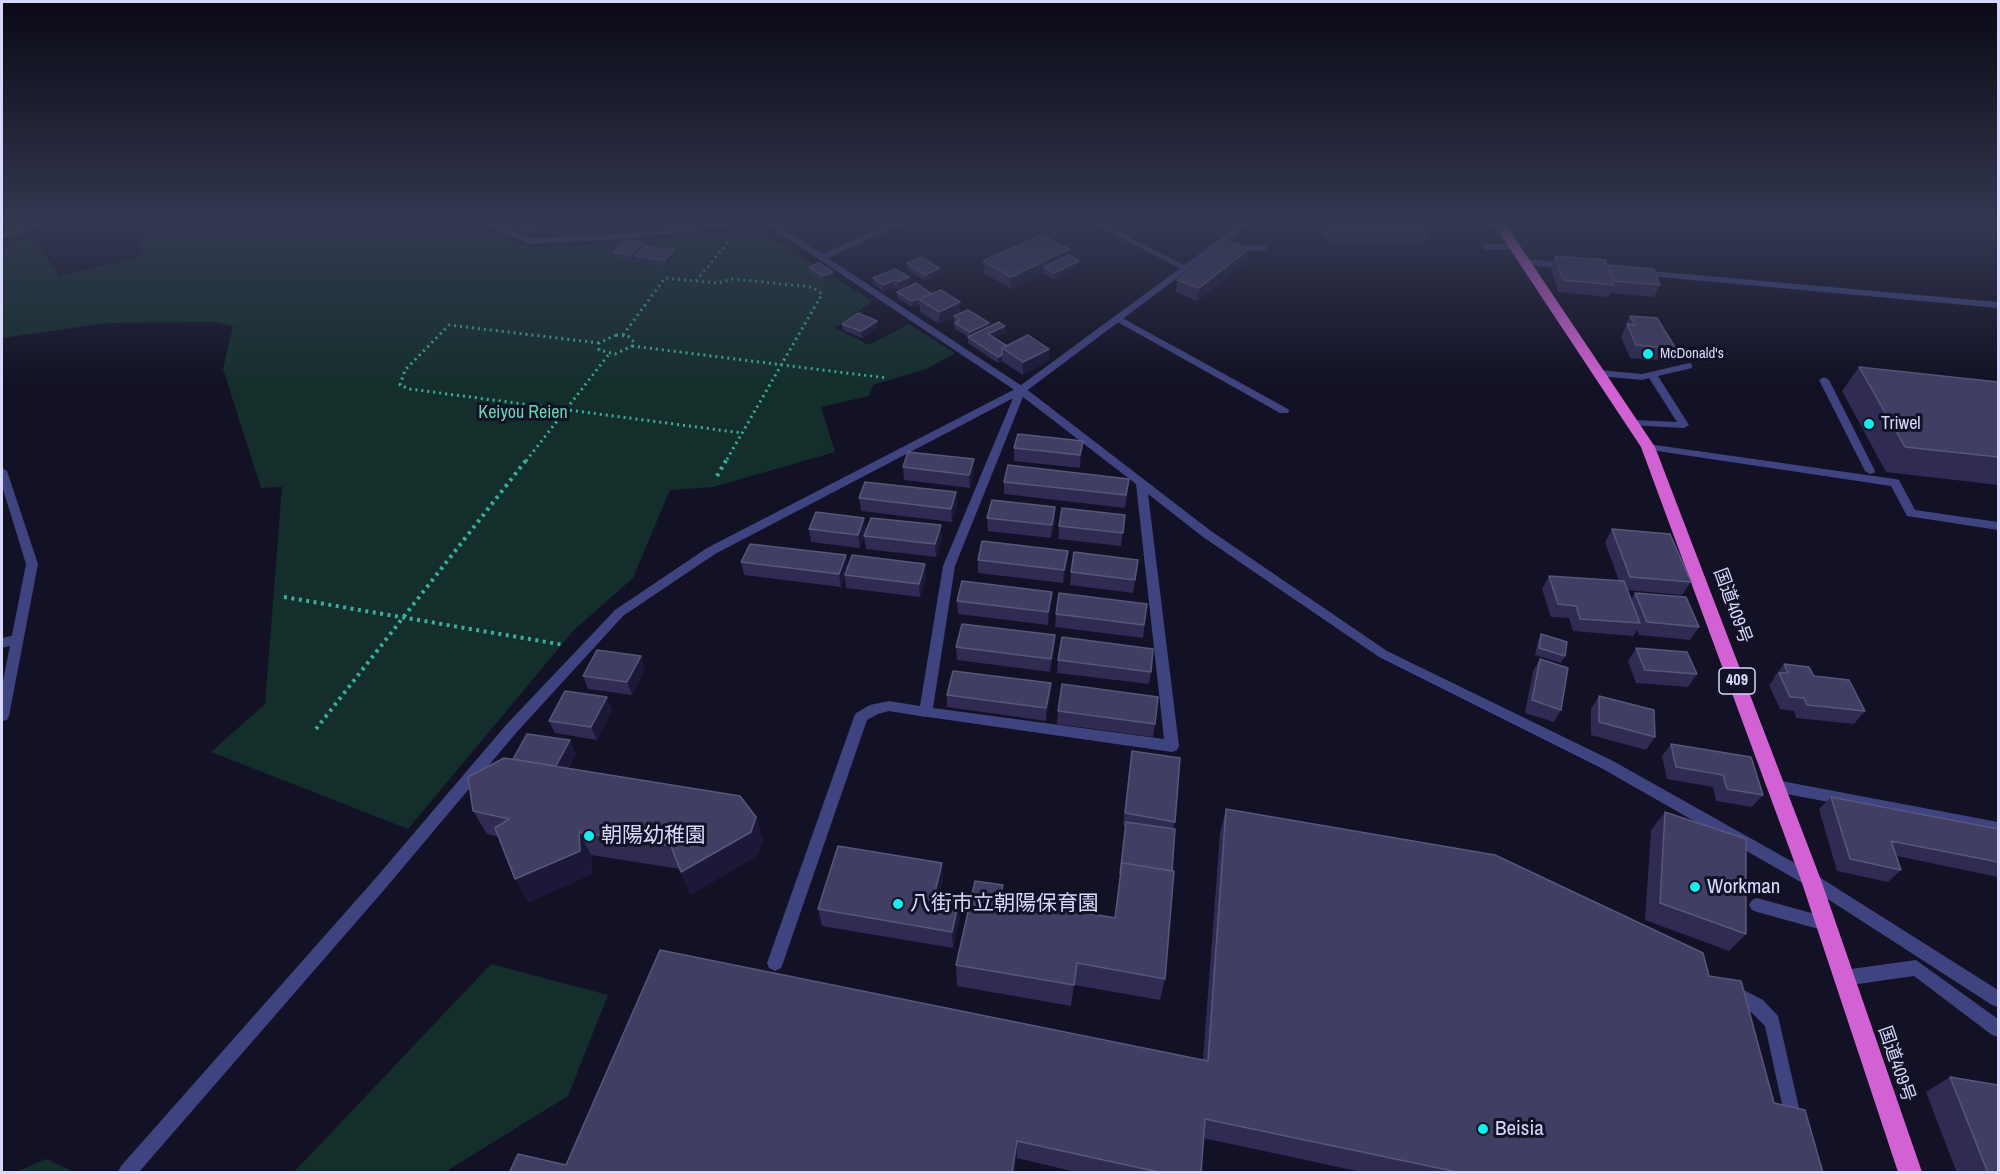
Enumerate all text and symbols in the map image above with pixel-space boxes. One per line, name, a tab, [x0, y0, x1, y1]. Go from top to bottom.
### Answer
place label: McDonald's	[1660, 345, 1724, 363]
marker: McDonald's	[1641, 347, 1655, 361]
park label: Keiyou Reien	[478, 402, 568, 424]
place label: Triwel	[1881, 413, 1921, 435]
marker: Triwel	[1862, 417, 1876, 431]
street label: 国道409号	[1708, 565, 1756, 647]
road number: 409	[1719, 668, 1755, 694]
place label: 朝陽幼稚園	[601, 823, 706, 849]
marker: 朝陽幼稚園	[582, 829, 596, 843]
place label: Workman	[1707, 874, 1780, 900]
marker: Workman	[1688, 880, 1702, 894]
place label: 八街市立朝陽保育園	[910, 891, 1099, 917]
marker: 八街市立朝陽保育園	[891, 897, 905, 911]
street label: 国道409号	[1873, 1023, 1919, 1105]
place label: Beisia	[1495, 1116, 1544, 1142]
marker: Beisia	[1476, 1122, 1490, 1136]

